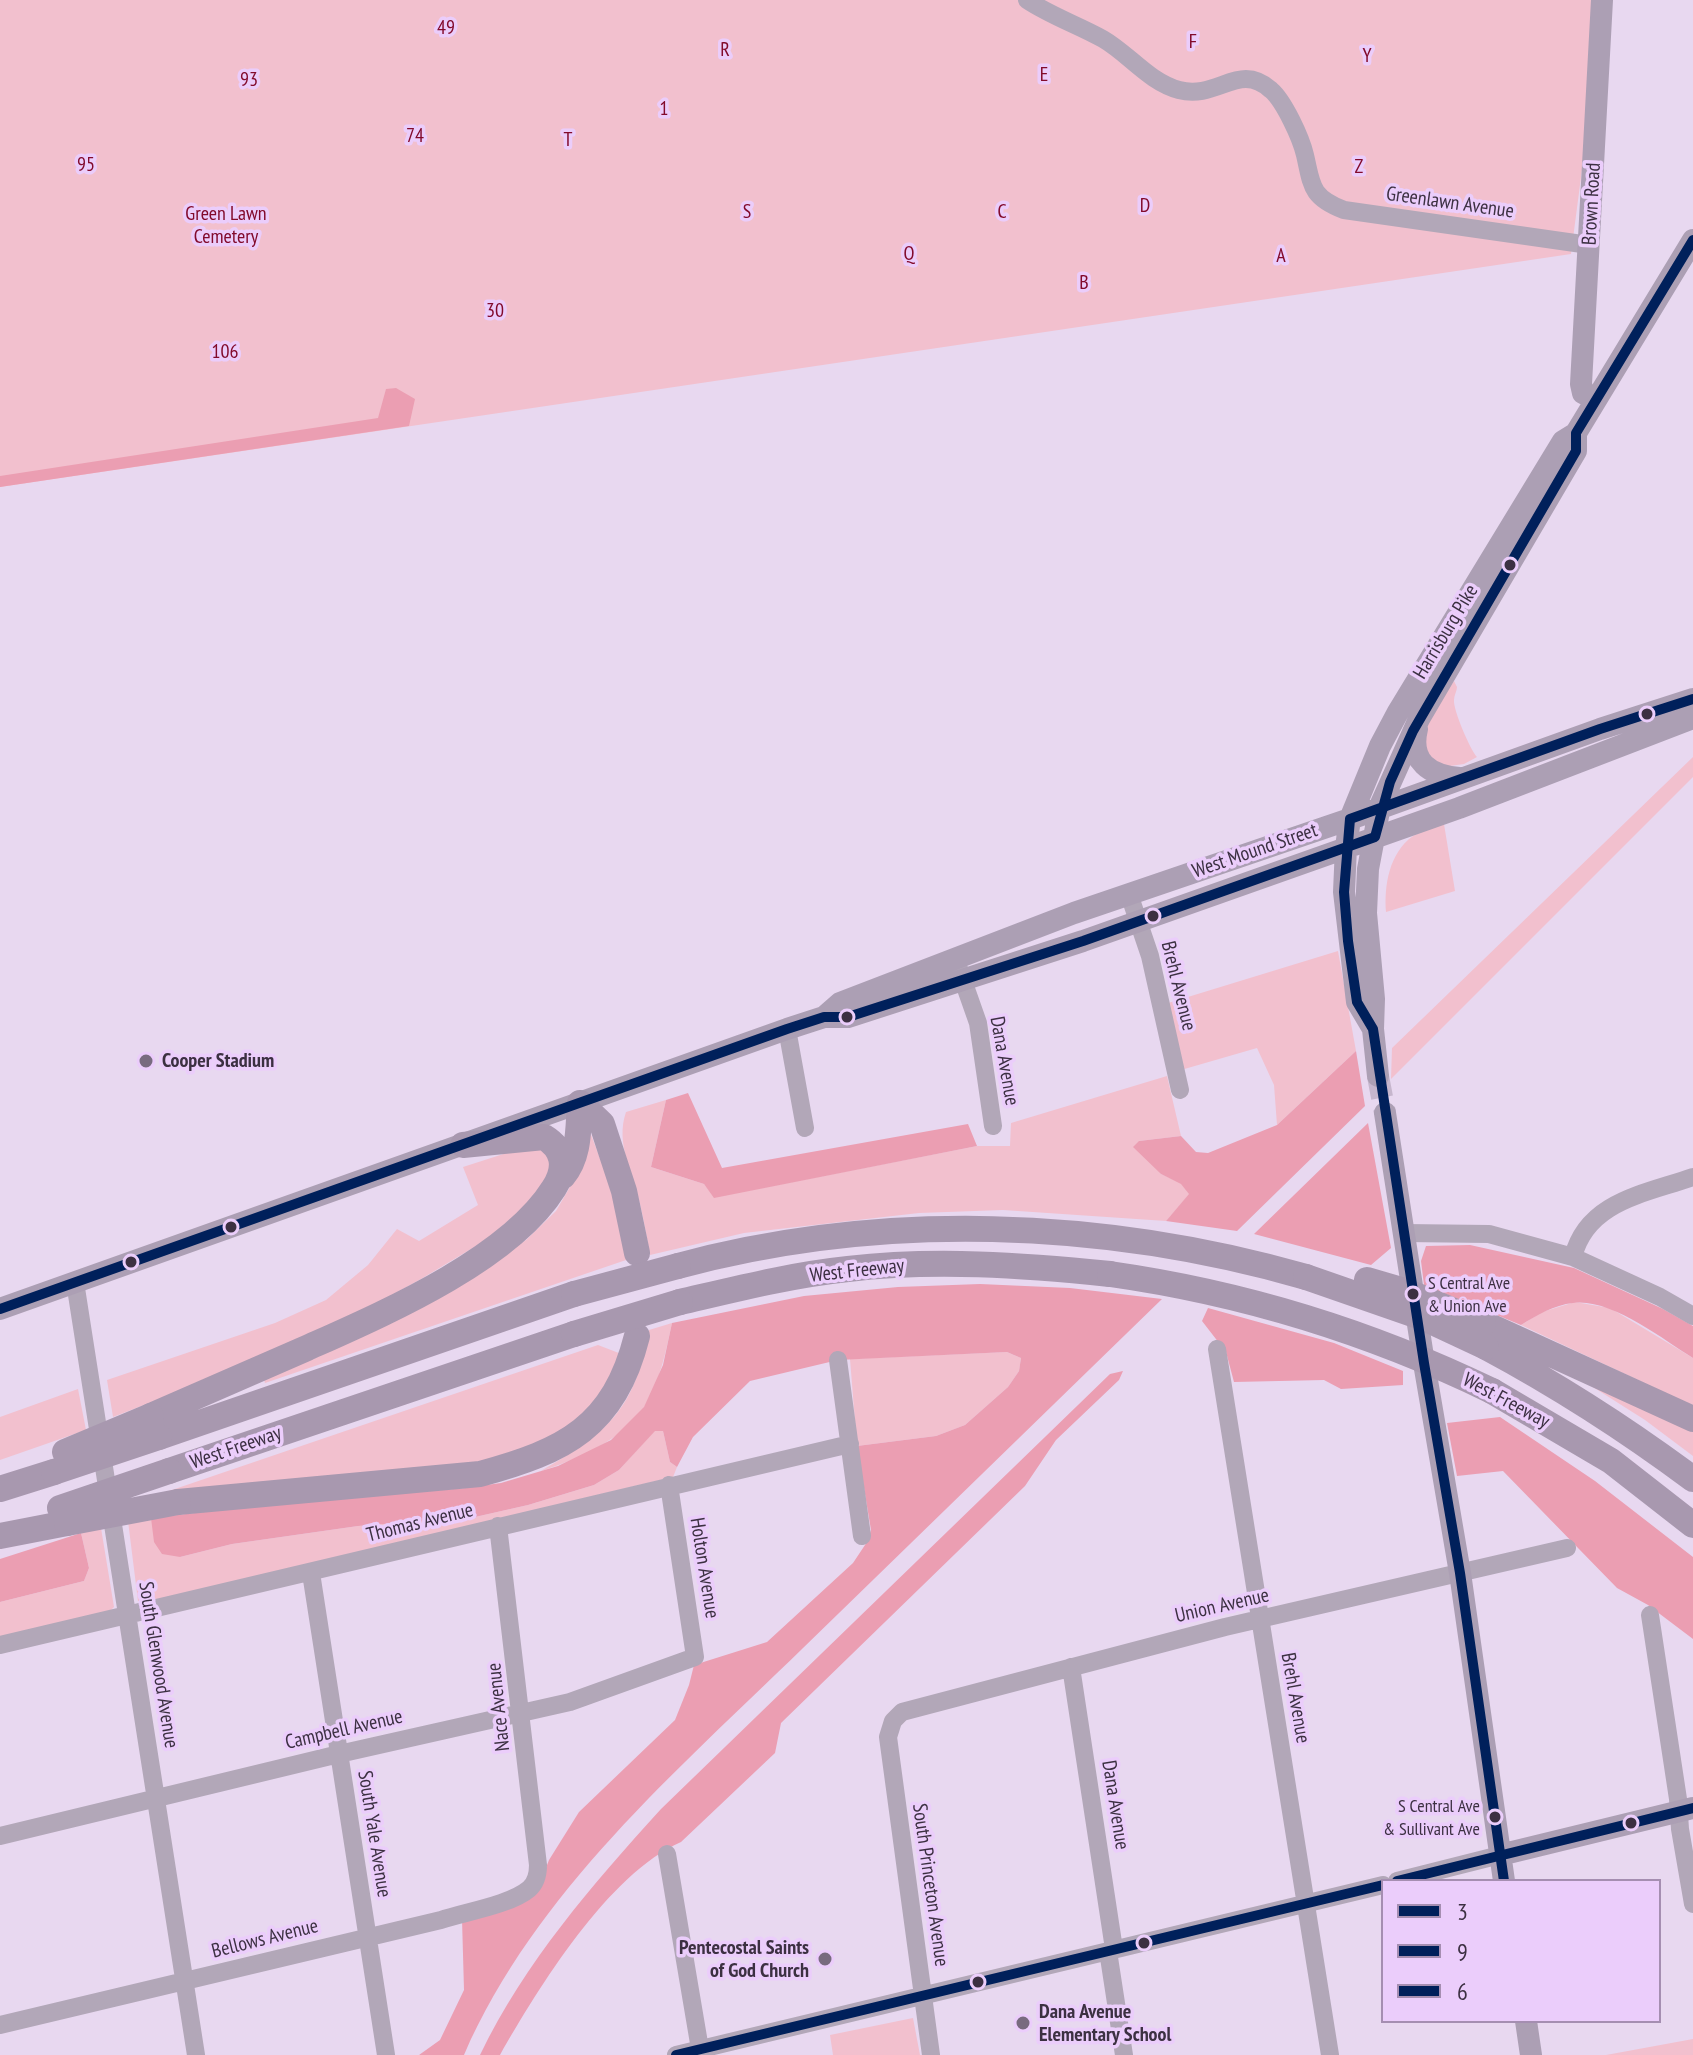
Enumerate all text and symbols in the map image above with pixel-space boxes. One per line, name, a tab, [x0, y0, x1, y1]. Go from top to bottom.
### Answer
park label: 49	[437, 16, 455, 40]
park label: F	[1189, 30, 1197, 54]
park label: R	[720, 38, 730, 62]
park label: Y	[1362, 44, 1372, 68]
park label: E	[1040, 63, 1048, 87]
park label: 93	[240, 68, 258, 92]
park label: 1	[660, 97, 668, 121]
park label: 74	[406, 124, 424, 148]
park label: T	[564, 128, 572, 152]
park label: 95	[77, 153, 95, 177]
park label: Z	[1355, 155, 1363, 179]
street label: Brown Road	[1578, 162, 1606, 246]
street label: Greenlawn Avenue	[1385, 182, 1515, 224]
park label: D	[1140, 194, 1150, 218]
park label: S	[743, 200, 751, 224]
park label: C	[997, 200, 1007, 224]
park label: Green Lawn Cemetery	[185, 202, 267, 249]
park label: Q	[904, 242, 914, 266]
park label: A	[1276, 244, 1286, 268]
park label: B	[1079, 271, 1089, 295]
park label: 30	[486, 299, 504, 323]
park label: 106	[212, 340, 238, 364]
unlabelled marker	[1502, 557, 1518, 573]
street label: Harrisburg Pike	[1408, 581, 1484, 683]
unlabelled marker	[1639, 706, 1655, 722]
street label: West Mound Street	[1189, 818, 1321, 884]
unlabelled marker	[1145, 908, 1161, 924]
street label: Brehl Avenue	[1155, 939, 1201, 1033]
unlabelled marker	[839, 1009, 855, 1025]
street label: Dana Avenue	[984, 1015, 1024, 1107]
place label: Cooper Stadium	[162, 1049, 274, 1073]
marker: Cooper Stadium	[137, 1052, 155, 1070]
unlabelled marker	[223, 1219, 239, 1235]
unlabelled marker	[123, 1254, 139, 1270]
street label: West Freeway	[809, 1254, 905, 1288]
place label: S Central Ave & Union Ave	[1428, 1273, 1510, 1316]
marker: S Central Ave & Union Ave	[1405, 1286, 1421, 1302]
street label: West Freeway	[1459, 1368, 1553, 1434]
street label: West Freeway	[187, 1421, 285, 1475]
street label: Thomas Avenue	[364, 1498, 476, 1548]
street label: Holton Avenue	[684, 1516, 724, 1620]
street label: South Glenwood Avenue	[133, 1580, 183, 1750]
street label: Union Avenue	[1173, 1584, 1271, 1628]
street label: Brehl Avenue	[1275, 1651, 1315, 1745]
street label: Nace Avenue	[482, 1662, 516, 1752]
street label: Campbell Avenue	[283, 1705, 405, 1755]
street label: Dana Avenue	[1096, 1759, 1134, 1851]
street label: South Yale Avenue	[352, 1769, 396, 1899]
place label: S Central Ave & Sullivant Ave	[1383, 1796, 1480, 1838]
street label: South Princeton Avenue	[907, 1802, 953, 1968]
marker: S Central Ave & Sullivant Ave	[1487, 1809, 1503, 1825]
unlabelled marker	[1623, 1815, 1639, 1831]
legend	[1381, 1879, 1661, 2023]
text: 3	[1457, 1896, 1468, 1927]
street label: Bellows Avenue	[209, 1914, 321, 1964]
unlabelled marker	[1136, 1935, 1152, 1951]
place label: Pentecostal Saints of God Church	[679, 1936, 809, 1983]
text: 9	[1457, 1936, 1468, 1967]
marker: Pentecostal Saints of God Church	[816, 1950, 834, 1968]
unlabelled marker	[970, 1974, 986, 1990]
text: 6	[1457, 1976, 1468, 2007]
place label: Dana Avenue Elementary School	[1039, 2000, 1171, 2047]
marker: Dana Avenue Elementary School	[1014, 2014, 1032, 2032]

